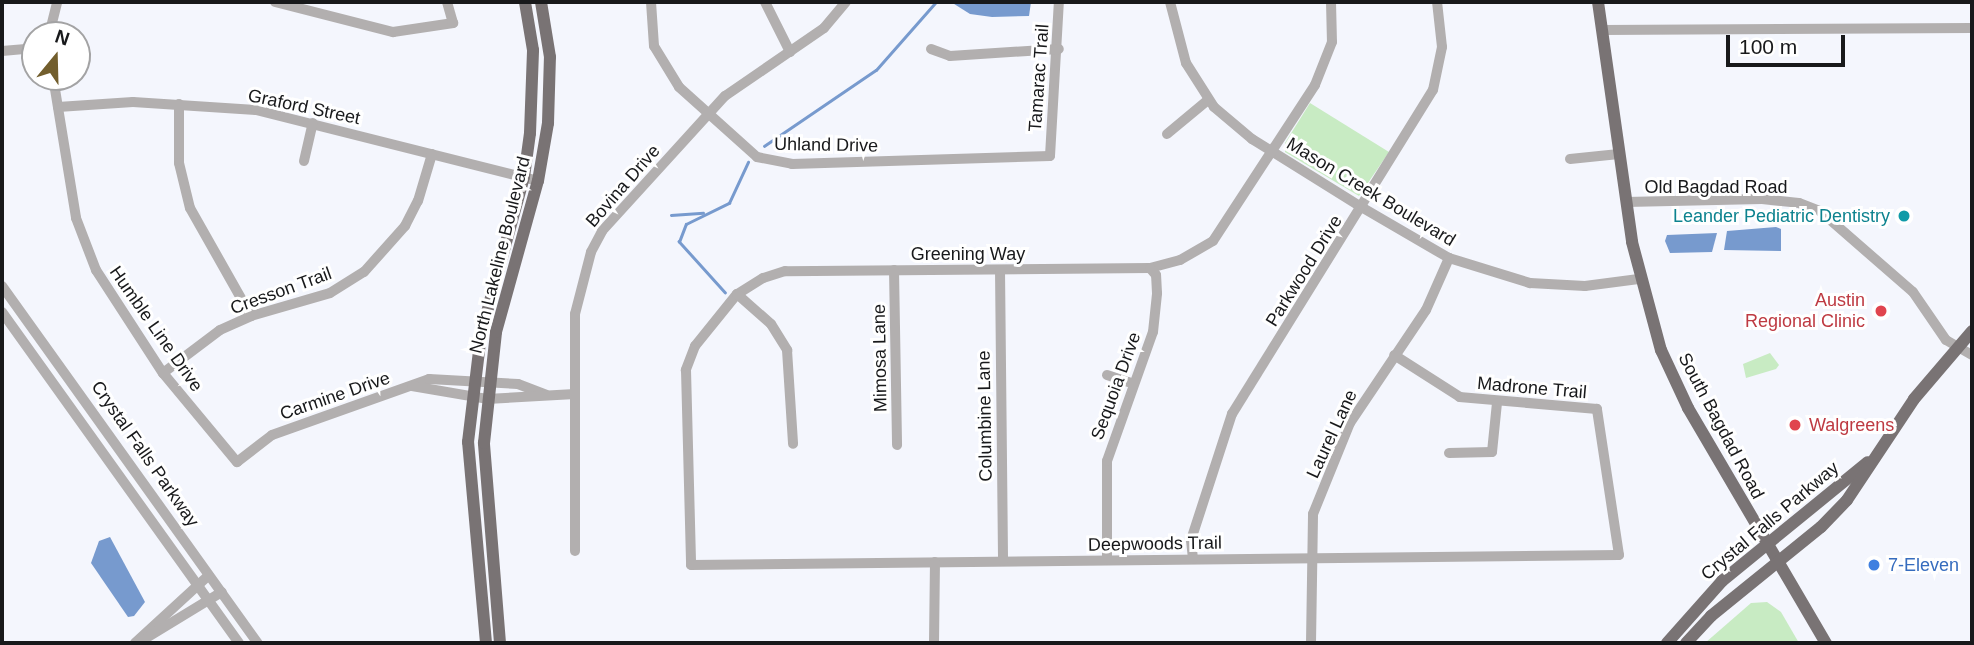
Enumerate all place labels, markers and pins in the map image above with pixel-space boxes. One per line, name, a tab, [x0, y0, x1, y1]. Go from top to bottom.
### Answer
place label: Leander Pediatric Dentistry	[1673, 205, 1890, 227]
marker: Leander Pediatric Dentistry	[1896, 208, 1912, 224]
place label: Austin Regional Clinic	[1745, 290, 1865, 332]
marker: Austin Regional Clinic	[1871, 301, 1891, 321]
place label: Walgreens	[1809, 414, 1894, 436]
marker: Walgreens	[1787, 417, 1803, 433]
place label: 7-Eleven	[1888, 554, 1959, 576]
marker: 7-Eleven	[1866, 557, 1882, 573]

